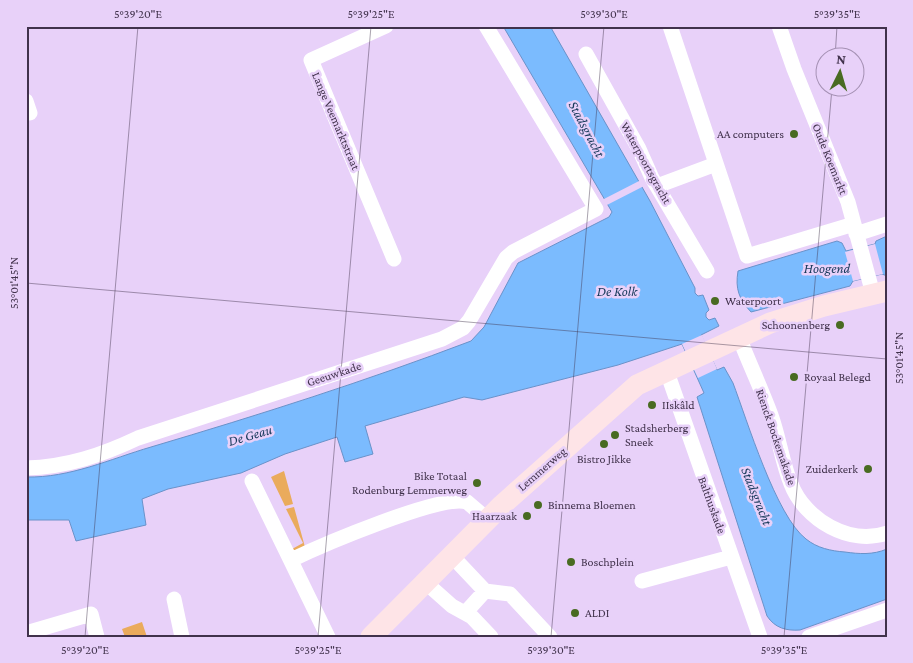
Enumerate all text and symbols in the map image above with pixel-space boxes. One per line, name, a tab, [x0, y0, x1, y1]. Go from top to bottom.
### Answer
text: 5°39'20"E	[114, 7, 162, 21]
text: 5°39'25"E	[347, 7, 395, 21]
text: 5°39'30"E	[580, 7, 628, 21]
text: 5°39'35"E	[814, 7, 861, 21]
north arrow	[816, 48, 866, 98]
text: N	[836, 51, 847, 67]
street label: Lange Veemarktstraat	[309, 70, 363, 173]
water label: Stadsgracht	[566, 98, 609, 161]
street label: Waterpoortsgracht	[618, 120, 675, 207]
street label: Oude Koemarkt	[809, 121, 851, 197]
place label: AA computers	[717, 127, 784, 141]
marker: AA computers	[788, 128, 800, 140]
text: 53°01'45"N	[7, 257, 21, 309]
water label: Hoogend	[804, 260, 851, 276]
water label: De Kolk	[597, 283, 638, 299]
place label: Waterpoort	[725, 294, 782, 308]
marker: Waterpoort	[709, 295, 721, 307]
place label: Schoonenberg	[762, 318, 830, 332]
marker: Schoonenberg	[834, 319, 846, 331]
text: 53°01'45"N	[892, 332, 906, 384]
street label: Geeuwkade	[305, 359, 363, 389]
place label: Royaal Belegd	[804, 370, 871, 384]
marker: Royaal Belegd	[788, 371, 800, 383]
street label: Rienck Bockemakade	[753, 387, 799, 487]
place label: IIskâld	[662, 398, 695, 412]
marker: IIskâld	[646, 399, 658, 411]
water label: De Geau	[226, 421, 274, 449]
place label: Stadsherberg Sneek	[625, 421, 689, 449]
marker: Stadsherberg Sneek	[609, 429, 621, 441]
marker: Bistro Jikke	[598, 438, 610, 450]
street label: Lemmerweg	[515, 444, 569, 494]
place label: Bistro Jikke	[577, 452, 631, 466]
place label: Zuiderkerk	[806, 462, 858, 476]
marker: Zuiderkerk	[862, 463, 874, 475]
water label: Stadsgracht	[738, 465, 776, 528]
place label: Bike Totaal Rodenburg Lemmerweg	[352, 469, 467, 497]
street label: Balthuskade	[695, 475, 729, 535]
marker: Bike Totaal Rodenburg Lemmerweg	[471, 477, 483, 489]
place label: Binnema Bloemen	[548, 498, 636, 512]
marker: Binnema Bloemen	[532, 499, 544, 511]
place label: Haarzaak	[472, 509, 517, 523]
marker: Haarzaak	[521, 510, 533, 522]
place label: Boschplein	[581, 555, 634, 569]
marker: Boschplein	[565, 556, 577, 568]
place label: ALDI	[585, 606, 610, 620]
marker: ALDI	[569, 607, 581, 619]
text: 5°39'20"E	[61, 643, 109, 657]
text: 5°39'25"E	[294, 643, 342, 657]
text: 5°39'30"E	[527, 643, 575, 657]
text: 5°39'35"E	[761, 643, 808, 657]

